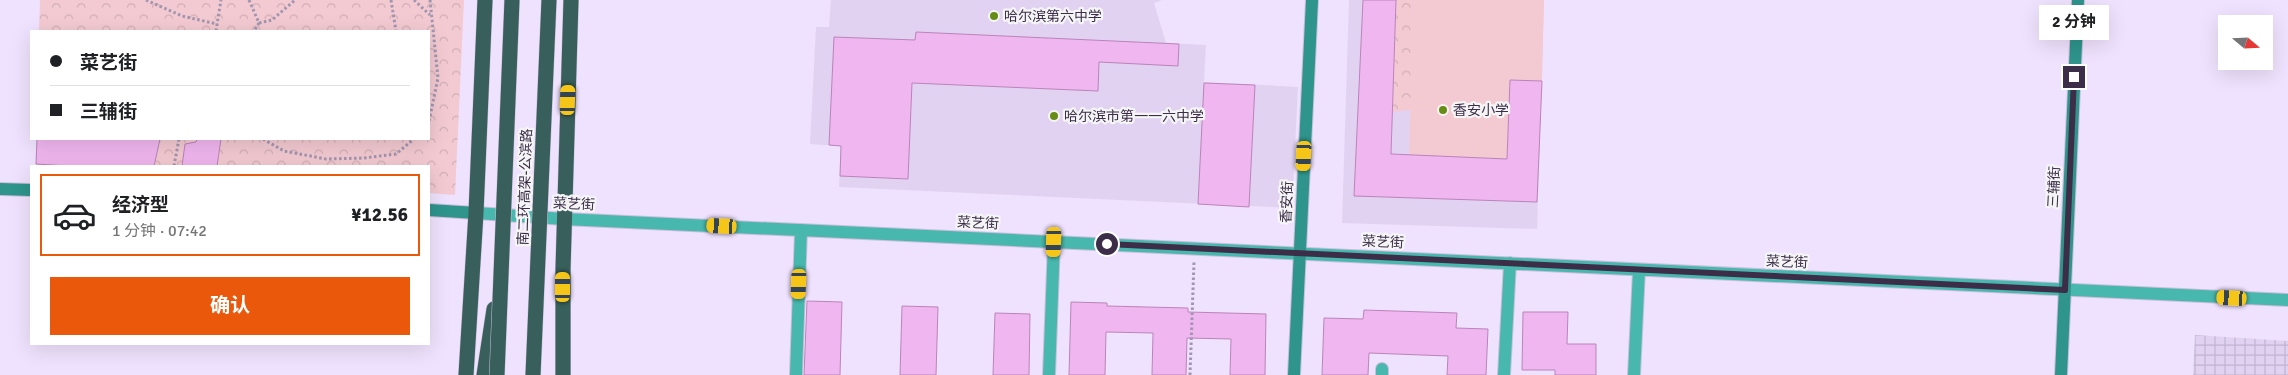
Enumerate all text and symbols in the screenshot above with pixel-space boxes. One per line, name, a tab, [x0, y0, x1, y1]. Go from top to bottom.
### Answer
callout: 2 分钟	[2039, 5, 2109, 40]
place label: 哈尔滨第六中学	[1004, 8, 1102, 25]
marker: 哈尔滨第六中学	[988, 10, 1000, 22]
text: 2 分钟	[2052, 12, 2096, 32]
north arrow	[2218, 15, 2272, 70]
map controls	[2218, 15, 2273, 70]
text: 菜艺街	[80, 51, 137, 75]
route end	[2063, 66, 2085, 88]
car	[559, 85, 576, 115]
text: 三辅街	[80, 100, 137, 124]
place label: 香安小学	[1453, 102, 1509, 119]
marker: 香安小学	[1437, 104, 1449, 116]
place label: 哈尔滨市第一一六中学	[1064, 108, 1204, 125]
marker: 哈尔滨市第一一六中学	[1048, 110, 1060, 122]
street label: 南二环高架-公滨路	[514, 128, 536, 246]
car	[1295, 141, 1312, 171]
street label: 三辅街	[2044, 166, 2064, 208]
street label: 香安街	[1277, 181, 1297, 223]
icon: car	[52, 193, 97, 238]
text: 经济型	[112, 193, 169, 217]
street label: 菜艺街	[553, 194, 595, 214]
text: ¥12.56	[351, 203, 408, 227]
street label: 菜艺街	[957, 213, 999, 233]
car	[706, 218, 737, 234]
text: 1 分钟 · 07:42	[112, 221, 207, 241]
car	[1045, 227, 1062, 257]
street label: 菜艺街	[1362, 232, 1404, 252]
route start	[1096, 233, 1118, 255]
street label: 菜艺街	[1766, 252, 1808, 272]
car	[790, 269, 807, 299]
car	[555, 272, 570, 302]
button: 确认	[50, 277, 410, 335]
car	[2216, 290, 2247, 306]

